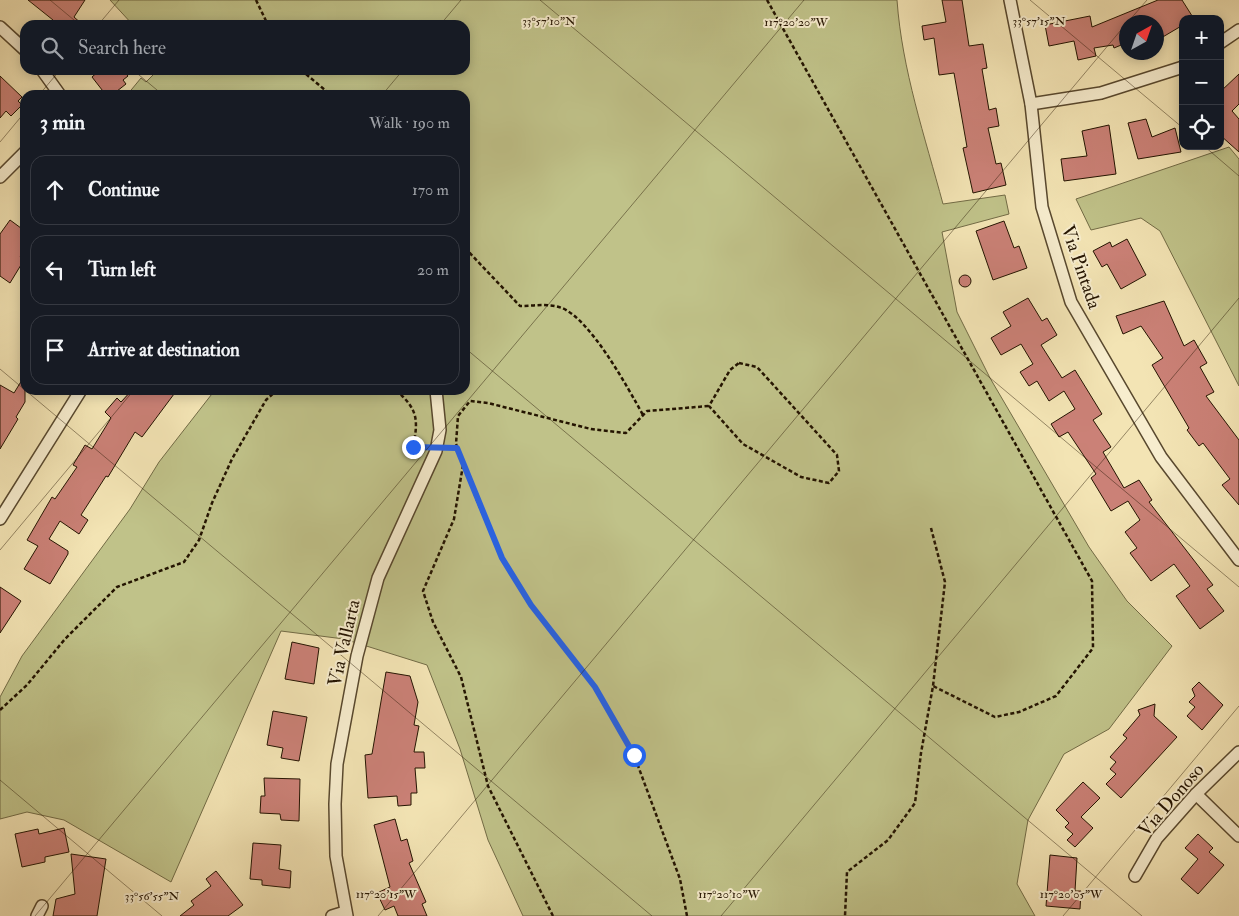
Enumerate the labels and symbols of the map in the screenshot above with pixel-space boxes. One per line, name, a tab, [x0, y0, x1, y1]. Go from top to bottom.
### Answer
text: 33°57'10"N	[522, 14, 576, 29]
text: 33°57'15"N	[1013, 14, 1066, 29]
text: 117°20'20"W	[764, 15, 828, 30]
north arrow	[1119, 15, 1164, 60]
street label: Via Pintada	[1055, 222, 1107, 312]
route end	[402, 436, 425, 459]
street label: Via Vallarta	[322, 597, 366, 689]
route start	[623, 744, 646, 767]
street label: Via Donoso	[1133, 758, 1209, 842]
text: 117°20'15"W	[356, 887, 417, 902]
text: 117°20'10"W	[698, 887, 761, 902]
text: 117°20'05"W	[1040, 887, 1103, 902]
text: 33°56'55"N	[125, 889, 179, 904]

